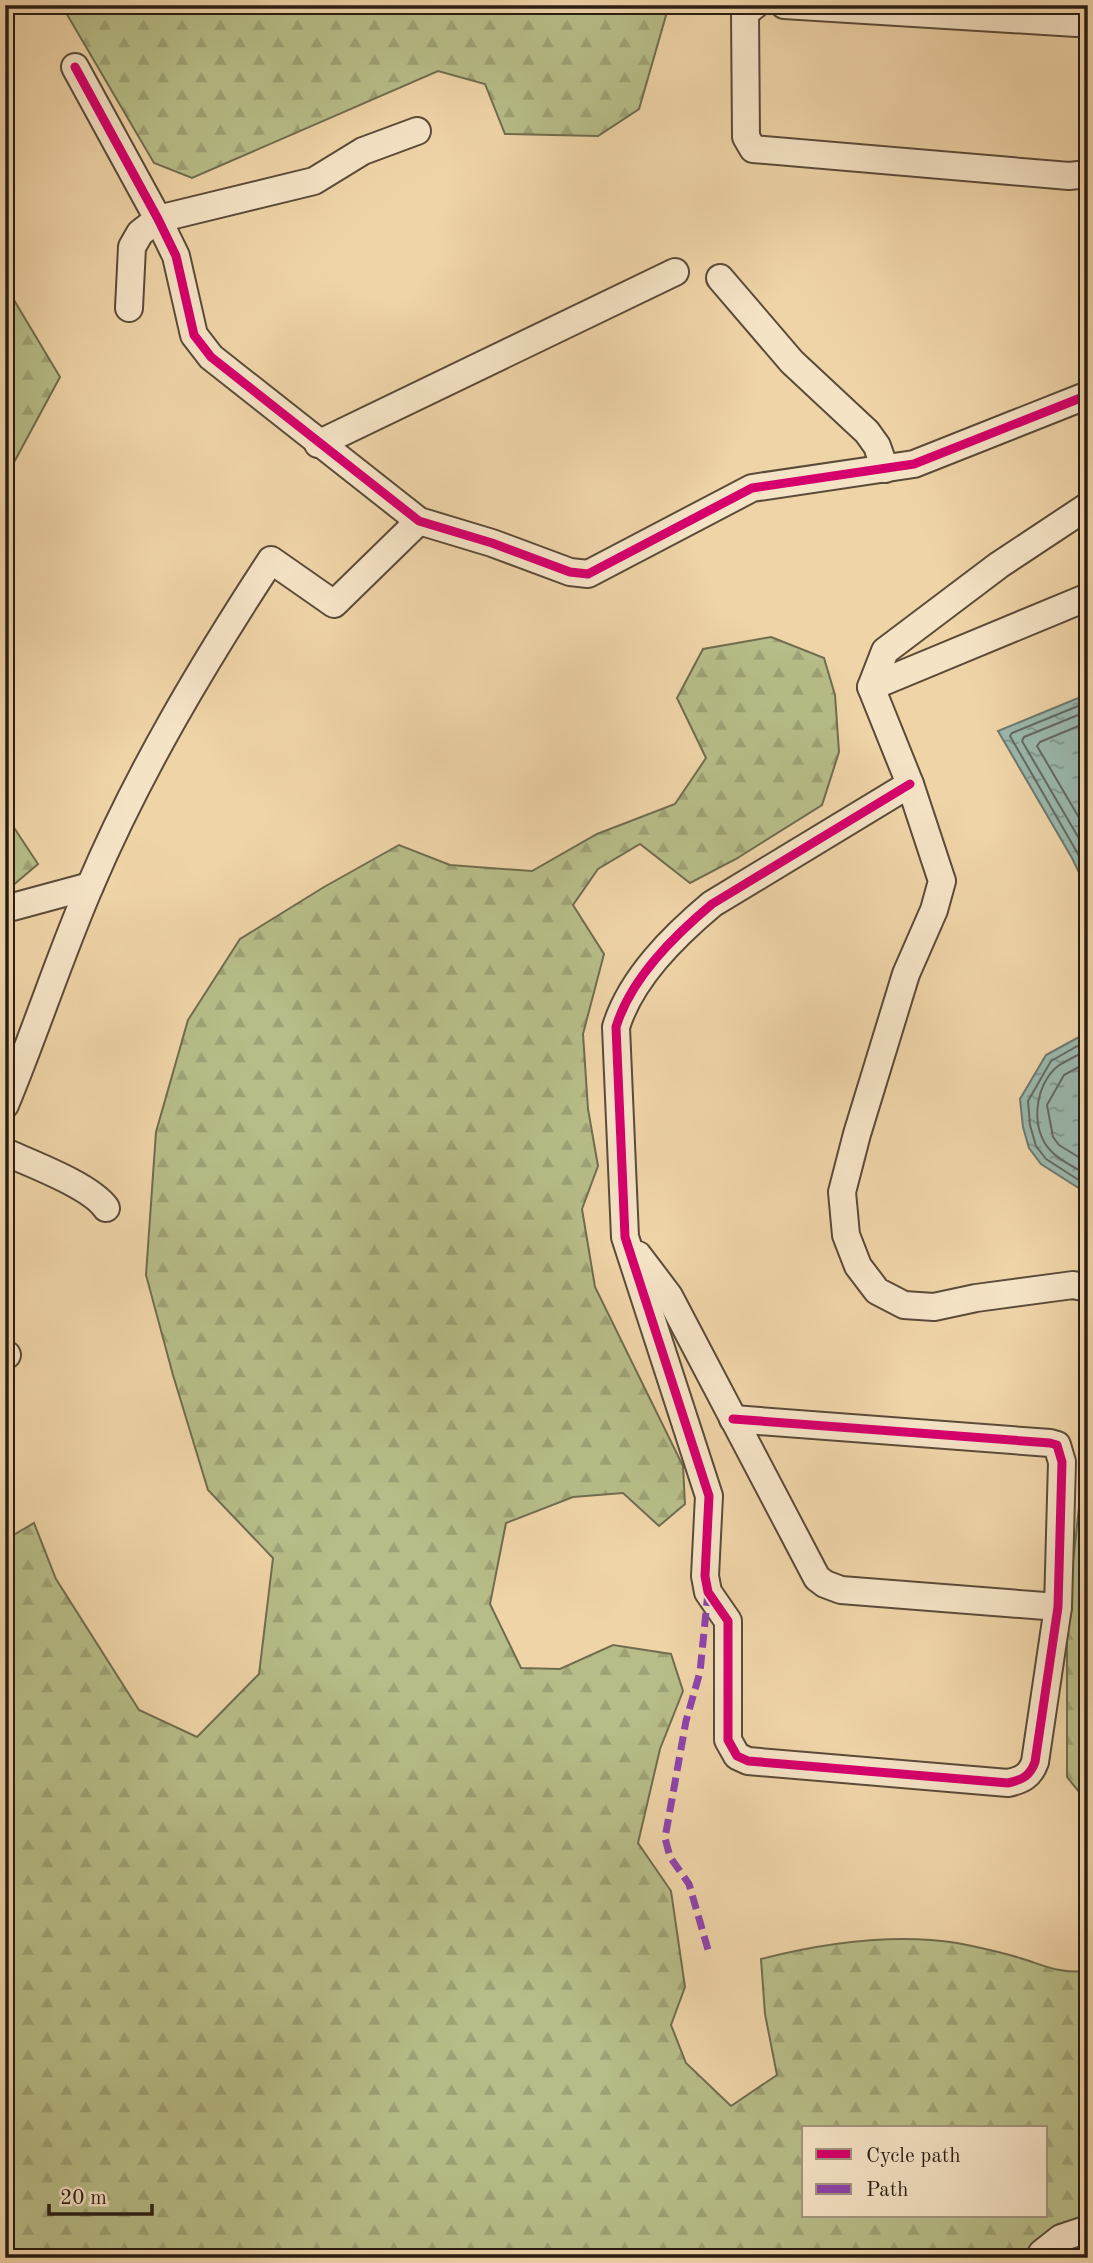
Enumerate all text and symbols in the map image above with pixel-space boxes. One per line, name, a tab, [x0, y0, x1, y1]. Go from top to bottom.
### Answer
legend	[802, 2126, 1048, 2218]
text: Cycle path	[866, 2146, 961, 2167]
scale bar	[49, 2172, 152, 2216]
text: Path	[866, 2180, 909, 2201]
text: 20 m	[60, 2188, 107, 2209]

